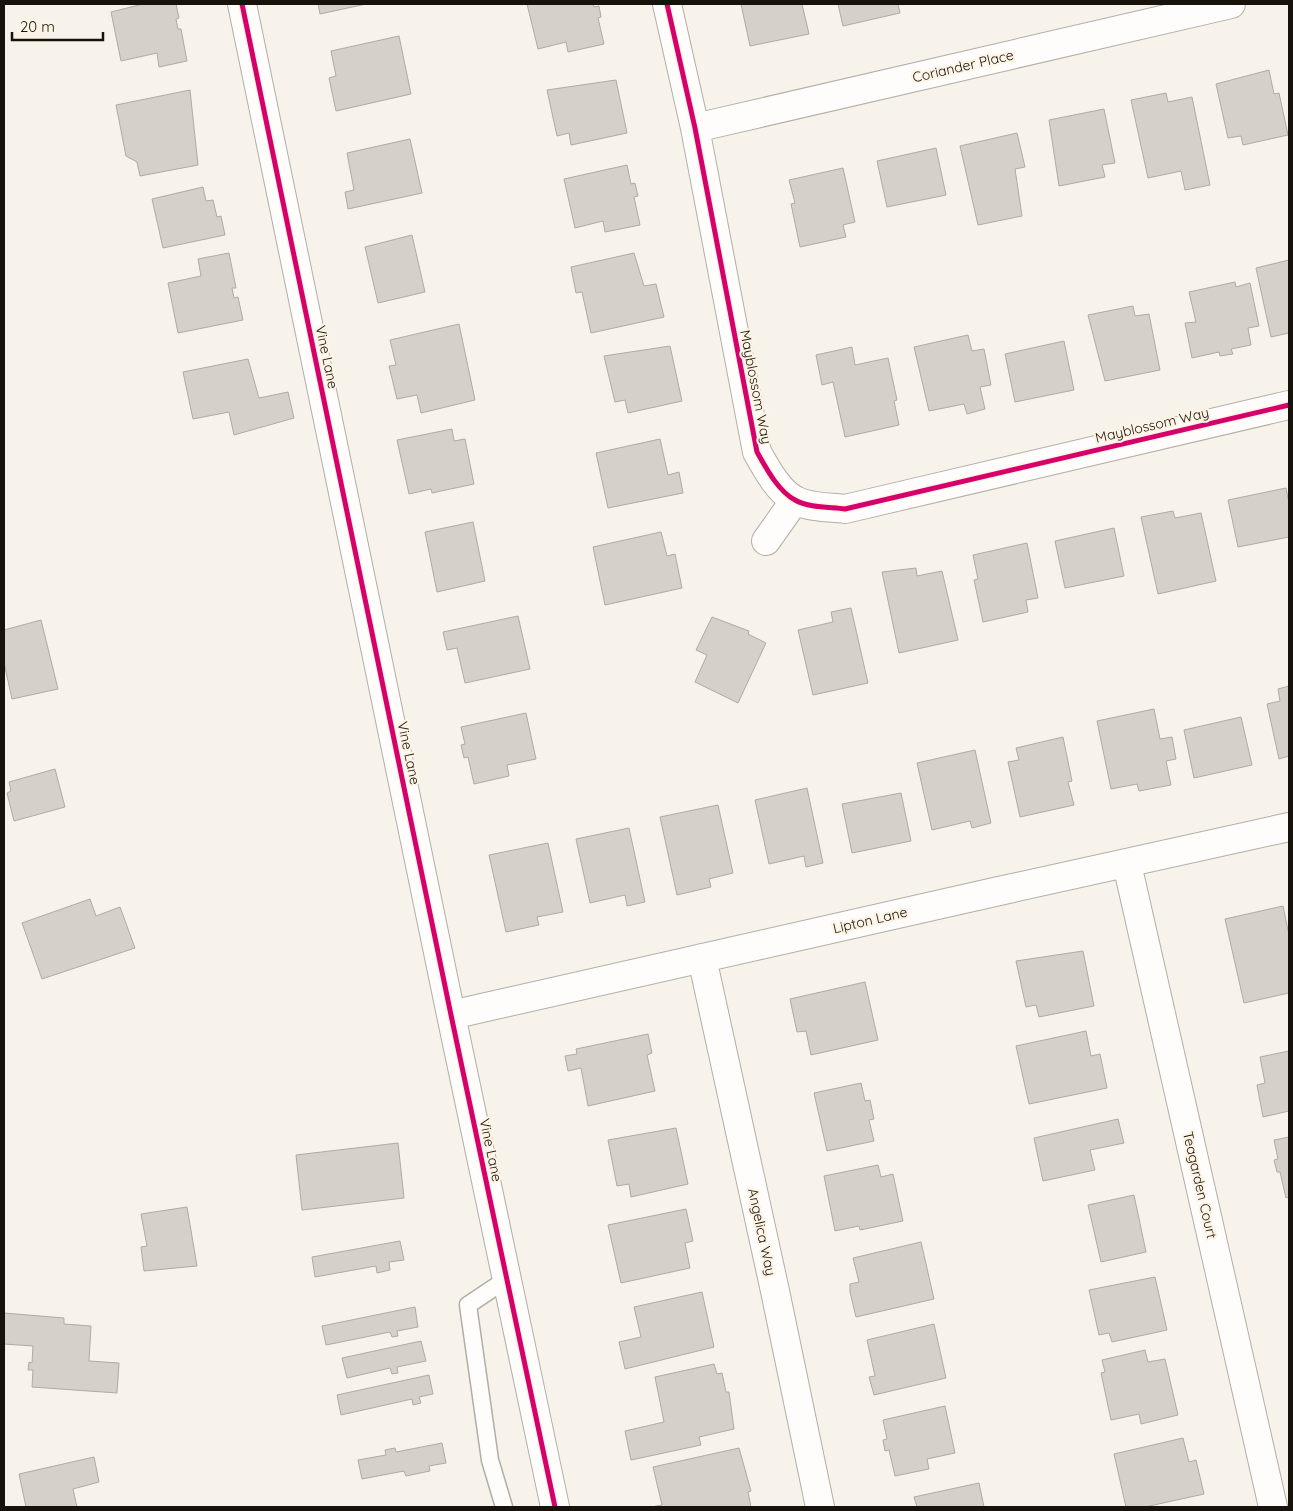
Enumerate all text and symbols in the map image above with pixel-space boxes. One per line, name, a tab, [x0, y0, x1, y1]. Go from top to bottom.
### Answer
scale bar	[12, 10, 104, 42]
text: 20 m	[20, 17, 55, 36]
street label: Coriander Place	[911, 46, 1015, 86]
street label: Vine Lane	[312, 324, 342, 390]
street label: Mayblossom Way	[736, 328, 776, 446]
street label: Mayblossom Way	[1093, 403, 1211, 447]
street label: Vine Lane	[394, 720, 424, 786]
street label: Lipton Lane	[831, 903, 909, 937]
street label: Vine Lane	[476, 1117, 506, 1183]
street label: Teagarden Court	[1179, 1130, 1221, 1241]
street label: Angelica Way	[744, 1187, 780, 1277]

